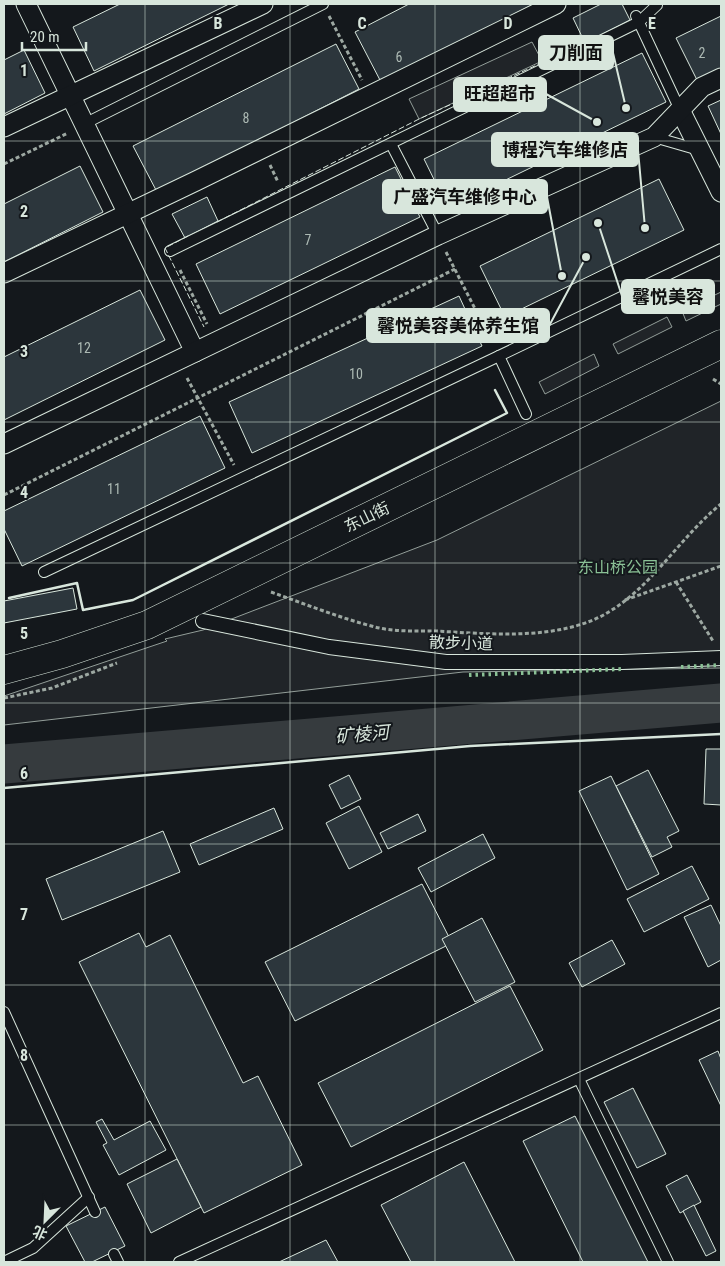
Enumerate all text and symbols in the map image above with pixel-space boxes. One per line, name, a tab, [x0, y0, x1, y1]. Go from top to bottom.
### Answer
text: B	[214, 14, 223, 33]
text: C	[357, 14, 367, 33]
text: D	[503, 14, 513, 33]
text: E	[648, 14, 656, 33]
scale bar	[22, 20, 86, 52]
text: 20 m	[30, 28, 60, 46]
callout: 刀削面	[539, 36, 613, 69]
text: 刀削面	[549, 42, 603, 63]
house number: 2	[699, 45, 706, 61]
house number: 6	[396, 49, 403, 65]
text: 1	[20, 61, 28, 80]
callout: 旺超超市	[454, 78, 546, 111]
text: 旺超超市	[464, 83, 536, 104]
house number: 8	[243, 110, 250, 126]
callout: 博程汽车维修店	[492, 133, 638, 166]
text: 博程汽车维修店	[502, 139, 628, 160]
callout: 广盛汽车维修中心	[383, 180, 547, 213]
text: 广盛汽车维修中心	[393, 186, 537, 207]
text: 2	[20, 202, 28, 221]
house number: 7	[305, 232, 312, 248]
callout: 馨悦美容	[622, 280, 714, 313]
text: 馨悦美容	[632, 286, 704, 307]
callout: 馨悦美容美体养生馆	[367, 309, 549, 342]
text: 馨悦美容美体养生馆	[377, 315, 539, 336]
house number: 12	[77, 340, 91, 356]
text: 3	[20, 342, 28, 361]
house number: 10	[349, 366, 363, 382]
house number: 11	[107, 481, 121, 497]
text: 4	[20, 483, 28, 502]
street label: 东山街	[341, 498, 393, 536]
park label: 东山桥公园	[578, 558, 658, 577]
text: 5	[20, 624, 28, 643]
street label: 散步小道	[429, 632, 493, 654]
water label: 矿棱河	[334, 721, 393, 747]
text: 6	[20, 764, 28, 783]
text: 7	[20, 905, 28, 924]
text: 8	[20, 1046, 28, 1065]
north arrow	[20, 1196, 70, 1246]
text: 北	[30, 1223, 49, 1243]

